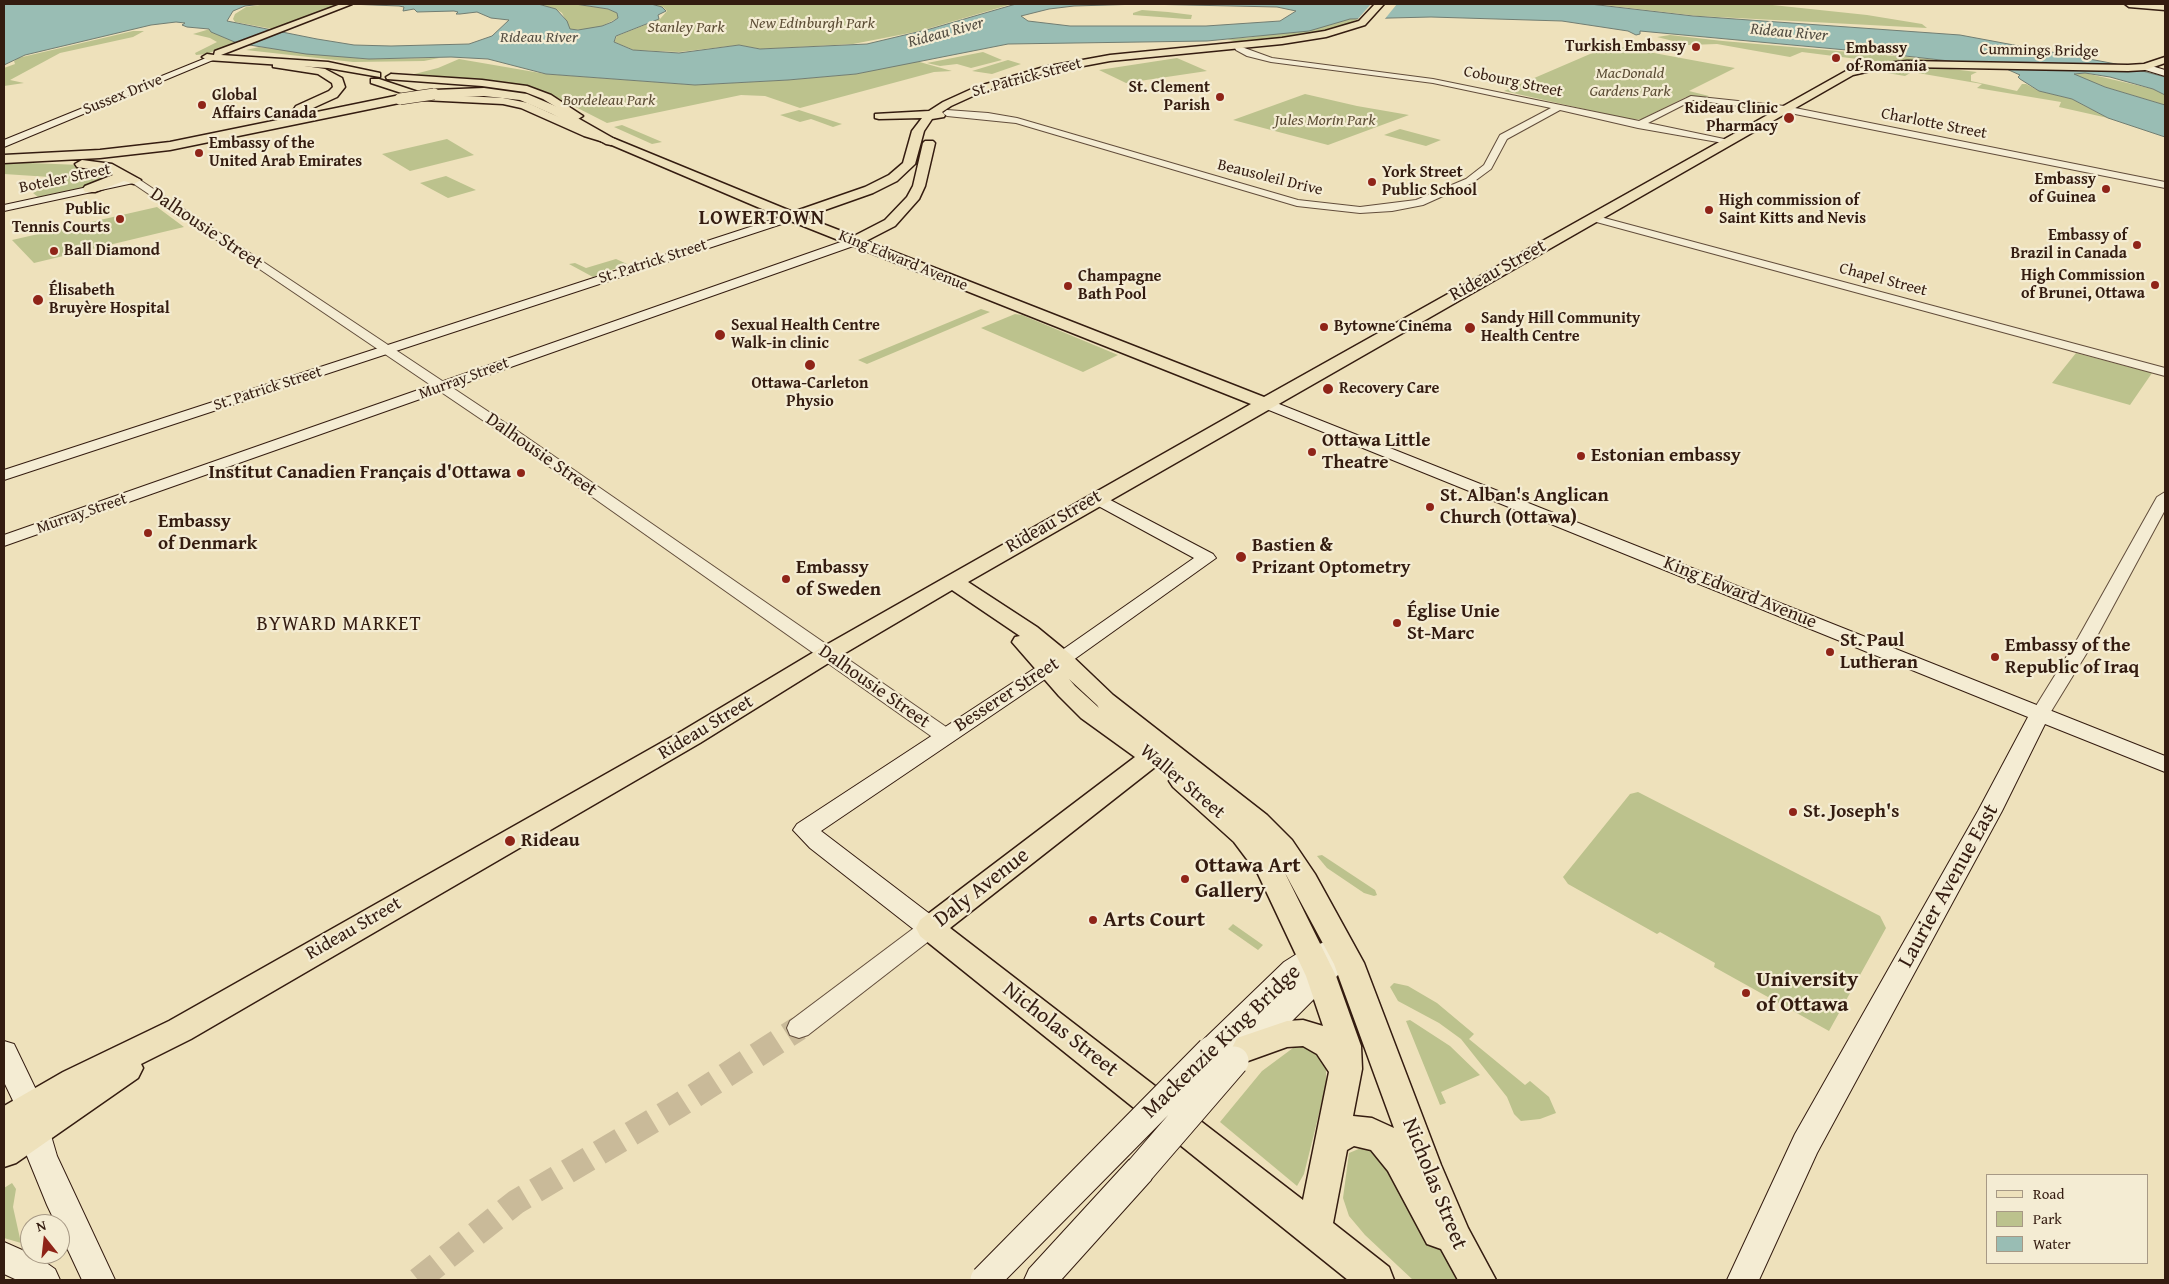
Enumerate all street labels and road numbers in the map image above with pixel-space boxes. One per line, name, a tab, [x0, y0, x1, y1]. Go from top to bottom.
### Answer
street label: Cummings Bridge	[1979, 40, 2099, 62]
street label: St. Patrick Street	[970, 54, 1084, 102]
street label: Cobourg Street	[1462, 62, 1564, 102]
street label: Sussex Drive	[80, 70, 166, 120]
street label: Charlotte Street	[1880, 104, 1988, 144]
street label: Beausoleil Drive	[1215, 156, 1325, 200]
street label: Boteler Street	[18, 160, 112, 198]
street label: Dalhousie Street	[146, 183, 266, 275]
street label: King Edward Avenue	[836, 226, 970, 296]
street label: St. Patrick Street	[596, 235, 710, 289]
street label: Rideau Street	[1446, 235, 1550, 307]
street label: Chapel Street	[1837, 259, 1929, 301]
street label: Murray Street	[416, 354, 512, 404]
street label: St. Patrick Street	[211, 362, 325, 416]
street label: Dalhousie Street	[481, 408, 601, 502]
street label: Rideau Street	[1002, 485, 1106, 559]
street label: Murray Street	[34, 490, 130, 538]
street label: King Edward Avenue	[1660, 552, 1820, 634]
street label: Dalhousie Street	[814, 640, 934, 734]
street label: Besserer Street	[950, 653, 1064, 737]
street label: Rideau Street	[654, 691, 758, 765]
street label: Waller Street	[1135, 740, 1229, 824]
street label: Laurier Avenue East	[1893, 800, 2005, 972]
street label: Daly Avenue	[929, 843, 1035, 933]
street label: Rideau Street	[302, 892, 406, 966]
street label: Mackenzie King Bridge	[1137, 959, 1307, 1125]
street label: Nicholas Street	[997, 977, 1123, 1083]
street label: Nicholas Street	[1396, 1114, 1472, 1254]

